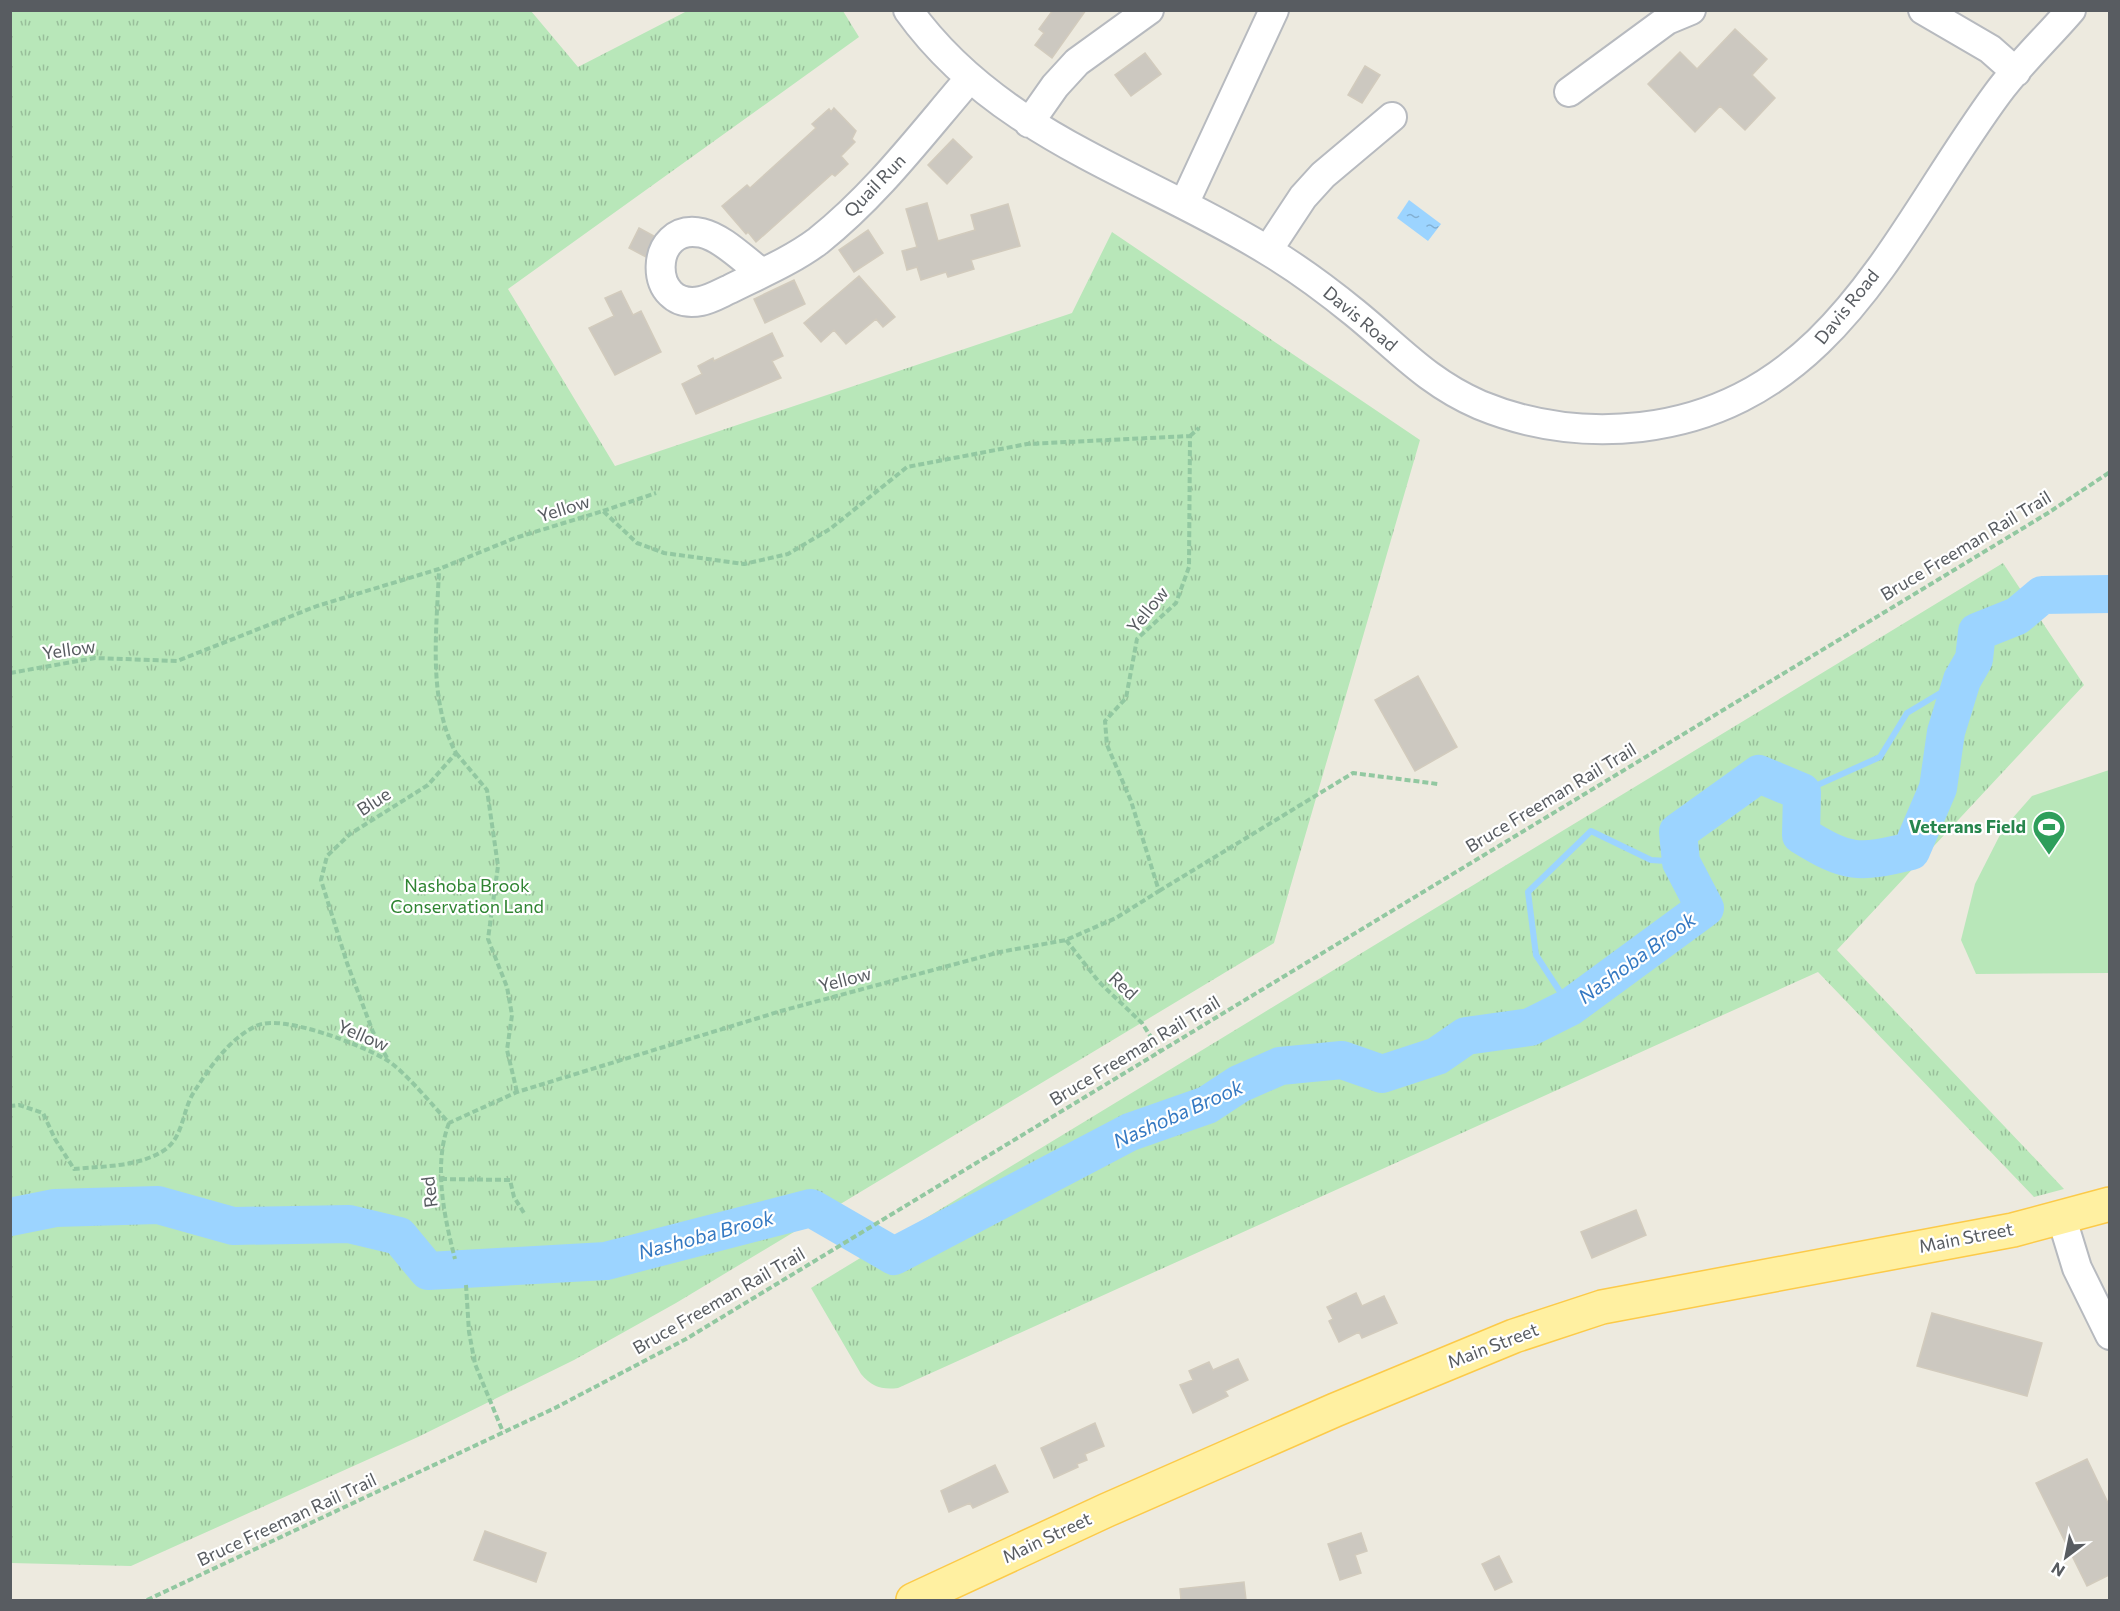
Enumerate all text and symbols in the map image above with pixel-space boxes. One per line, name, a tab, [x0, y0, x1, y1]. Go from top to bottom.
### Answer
street label: Quail Run	[839, 149, 910, 221]
street label: Davis Road	[1809, 264, 1883, 348]
street label: Davis Road	[1319, 281, 1402, 356]
street label: Bruce Freeman Rail Trail	[1876, 485, 2055, 605]
street label: Yellow	[535, 490, 593, 526]
street label: Yellow	[1122, 582, 1173, 637]
street label: Yellow	[41, 634, 97, 664]
street label: Bruce Freeman Rail Trail	[1461, 737, 1640, 857]
street label: Blue	[352, 782, 394, 820]
sports icon: Veterans Field	[2031, 809, 2067, 856]
place label: Veterans Field	[1909, 815, 2026, 837]
park label: Nashoba Brook Conservation Land	[390, 874, 544, 917]
water label: Nashoba Brook	[1573, 906, 1701, 1008]
street label: Yellow	[816, 962, 873, 996]
street label: Red	[1105, 967, 1143, 1004]
street label: Bruce Freeman Rail Trail	[1045, 990, 1224, 1110]
street label: Yellow	[334, 1014, 392, 1056]
water label: Nashoba Brook	[1109, 1073, 1247, 1152]
street label: Red	[416, 1175, 442, 1209]
water label: Nashoba Brook	[635, 1204, 777, 1264]
street label: Main Street	[1917, 1217, 2015, 1257]
street label: Bruce Freeman Rail Trail	[628, 1242, 809, 1358]
street label: Main Street	[1444, 1318, 1541, 1372]
street label: Bruce Freeman Rail Trail	[193, 1468, 380, 1570]
street label: Main Street	[999, 1507, 1095, 1567]
north arrow	[2036, 1527, 2096, 1587]
text: N	[2048, 1559, 2068, 1581]

